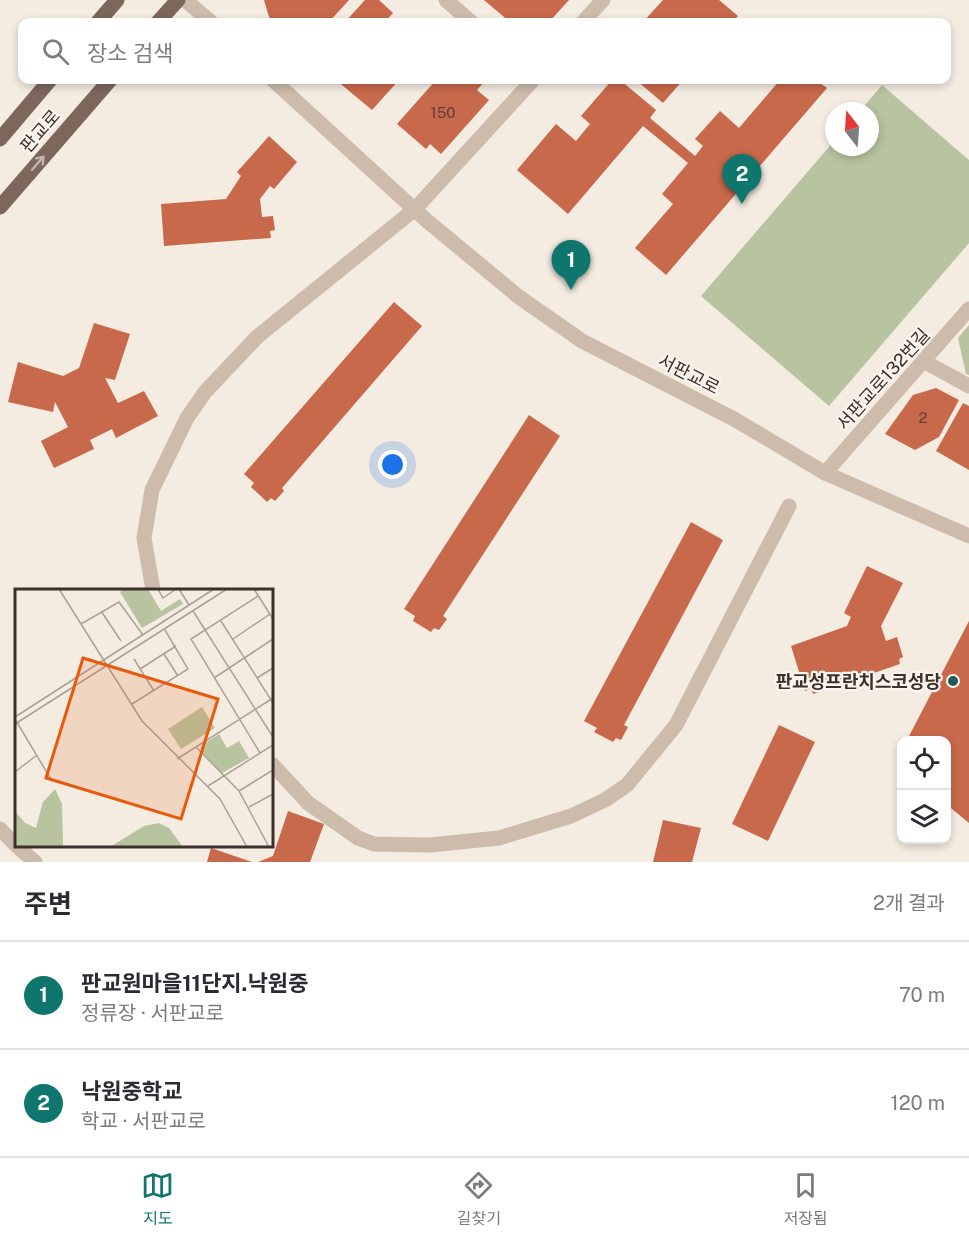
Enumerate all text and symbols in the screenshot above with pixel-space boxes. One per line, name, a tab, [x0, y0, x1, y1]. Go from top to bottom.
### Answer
search box	[18, 18, 951, 84]
icon: search	[39, 35, 72, 68]
text: 장소 검색	[87, 40, 173, 66]
north arrow	[825, 102, 879, 156]
house number: 150	[431, 104, 455, 121]
street label: 판교로	[16, 105, 64, 157]
pin: 2	[722, 154, 762, 204]
one-way arrow	[31, 156, 45, 171]
pin: 1	[552, 240, 590, 290]
street label: 서판교로132번길	[832, 324, 934, 434]
street label: 서판교로	[655, 350, 723, 398]
house number: 2	[919, 408, 927, 426]
your location	[378, 450, 407, 479]
inset map	[15, 589, 273, 847]
place label: 판교성프란치스코성당	[775, 671, 941, 692]
marker: 판교성프란치스코성당	[946, 674, 960, 688]
map controls	[897, 736, 951, 844]
button: locate	[897, 736, 951, 790]
button: layers	[897, 790, 951, 844]
text: 주변	[24, 888, 72, 919]
text: 2개 결과	[873, 891, 945, 915]
text: 판교원마을11단지.낙원중	[81, 970, 308, 996]
text: 1	[39, 983, 48, 1007]
text: 70 m	[899, 983, 945, 1007]
text: 정류장 · 서판교로	[81, 1001, 224, 1025]
text: 낙원중학교	[81, 1078, 182, 1104]
text: 2	[37, 1091, 50, 1115]
text: 120 m	[891, 1091, 945, 1115]
text: 학교 · 서판교로	[81, 1109, 206, 1133]
tab: 지도	[141, 1169, 174, 1229]
tab: 길찾기	[457, 1169, 501, 1229]
tab: 저장됨	[784, 1169, 828, 1229]

